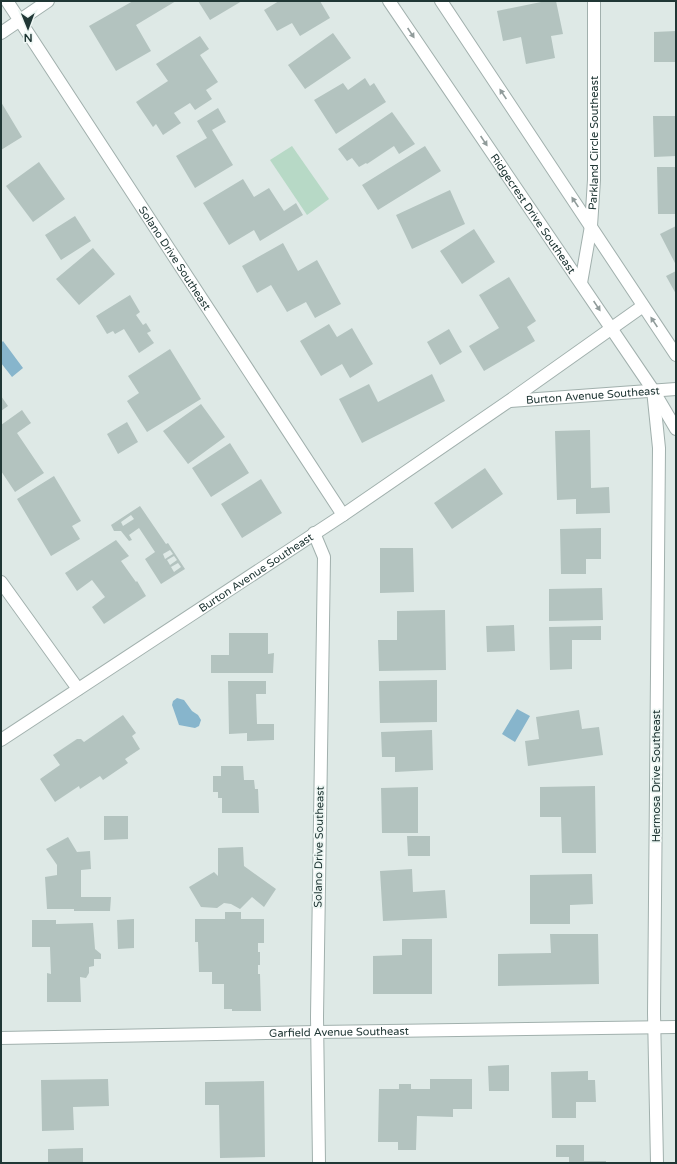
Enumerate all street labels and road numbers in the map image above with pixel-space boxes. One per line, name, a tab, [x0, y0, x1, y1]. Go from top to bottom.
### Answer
street label: Parkland Circle Southeast	[586, 76, 601, 210]
street label: Ridgecrest Drive Southeast	[488, 151, 579, 276]
street label: Solano Drive Southeast	[136, 203, 214, 312]
street label: Burton Avenue Southeast	[525, 384, 660, 406]
street label: Burton Avenue Southeast	[196, 530, 315, 615]
street label: Hermosa Drive Southeast	[650, 710, 663, 842]
street label: Solano Drive Southeast	[311, 786, 327, 908]
street label: Garfield Avenue Southeast	[269, 1024, 409, 1039]

